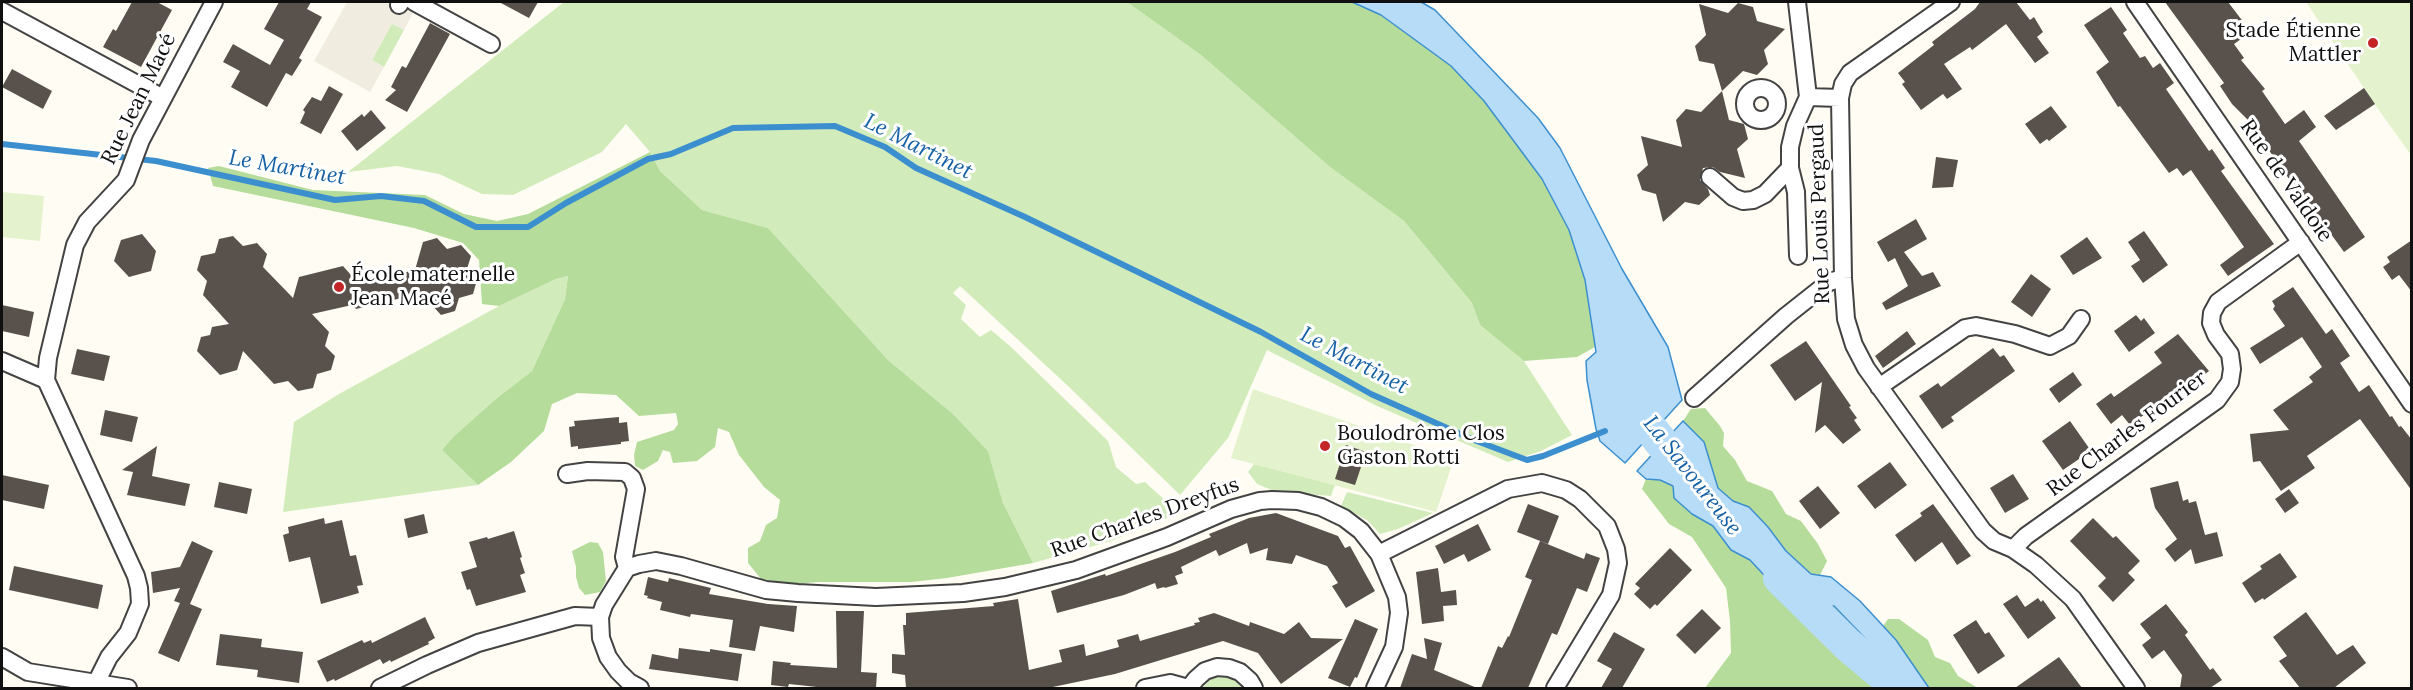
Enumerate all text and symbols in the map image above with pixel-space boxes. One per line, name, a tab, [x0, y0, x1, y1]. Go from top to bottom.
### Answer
place label: Stade Étienne Mattler	[2226, 18, 2361, 68]
street label: Rue Jean Macé	[96, 29, 182, 169]
marker: Stade Étienne Mattler	[2366, 36, 2380, 50]
water label: Le Martinet	[859, 108, 977, 186]
street label: Rue de Valdoie	[2234, 115, 2338, 247]
street label: Rue Louis Pergaud	[1804, 123, 1836, 305]
water label: Le Martinet	[227, 145, 347, 191]
place label: École maternelle Jean Macé	[351, 262, 515, 312]
marker: École maternelle Jean Macé	[332, 280, 346, 294]
water label: Le Martinet	[1296, 322, 1412, 400]
street label: Rue Charles Fourier	[2042, 366, 2212, 502]
water label: La Savoureuse	[1637, 411, 1747, 541]
place label: Boulodrôme Clos Gaston Rotti	[1337, 421, 1505, 471]
marker: Boulodrôme Clos Gaston Rotti	[1318, 439, 1332, 453]
street label: Rue Charles Dreyfus	[1047, 472, 1243, 564]

